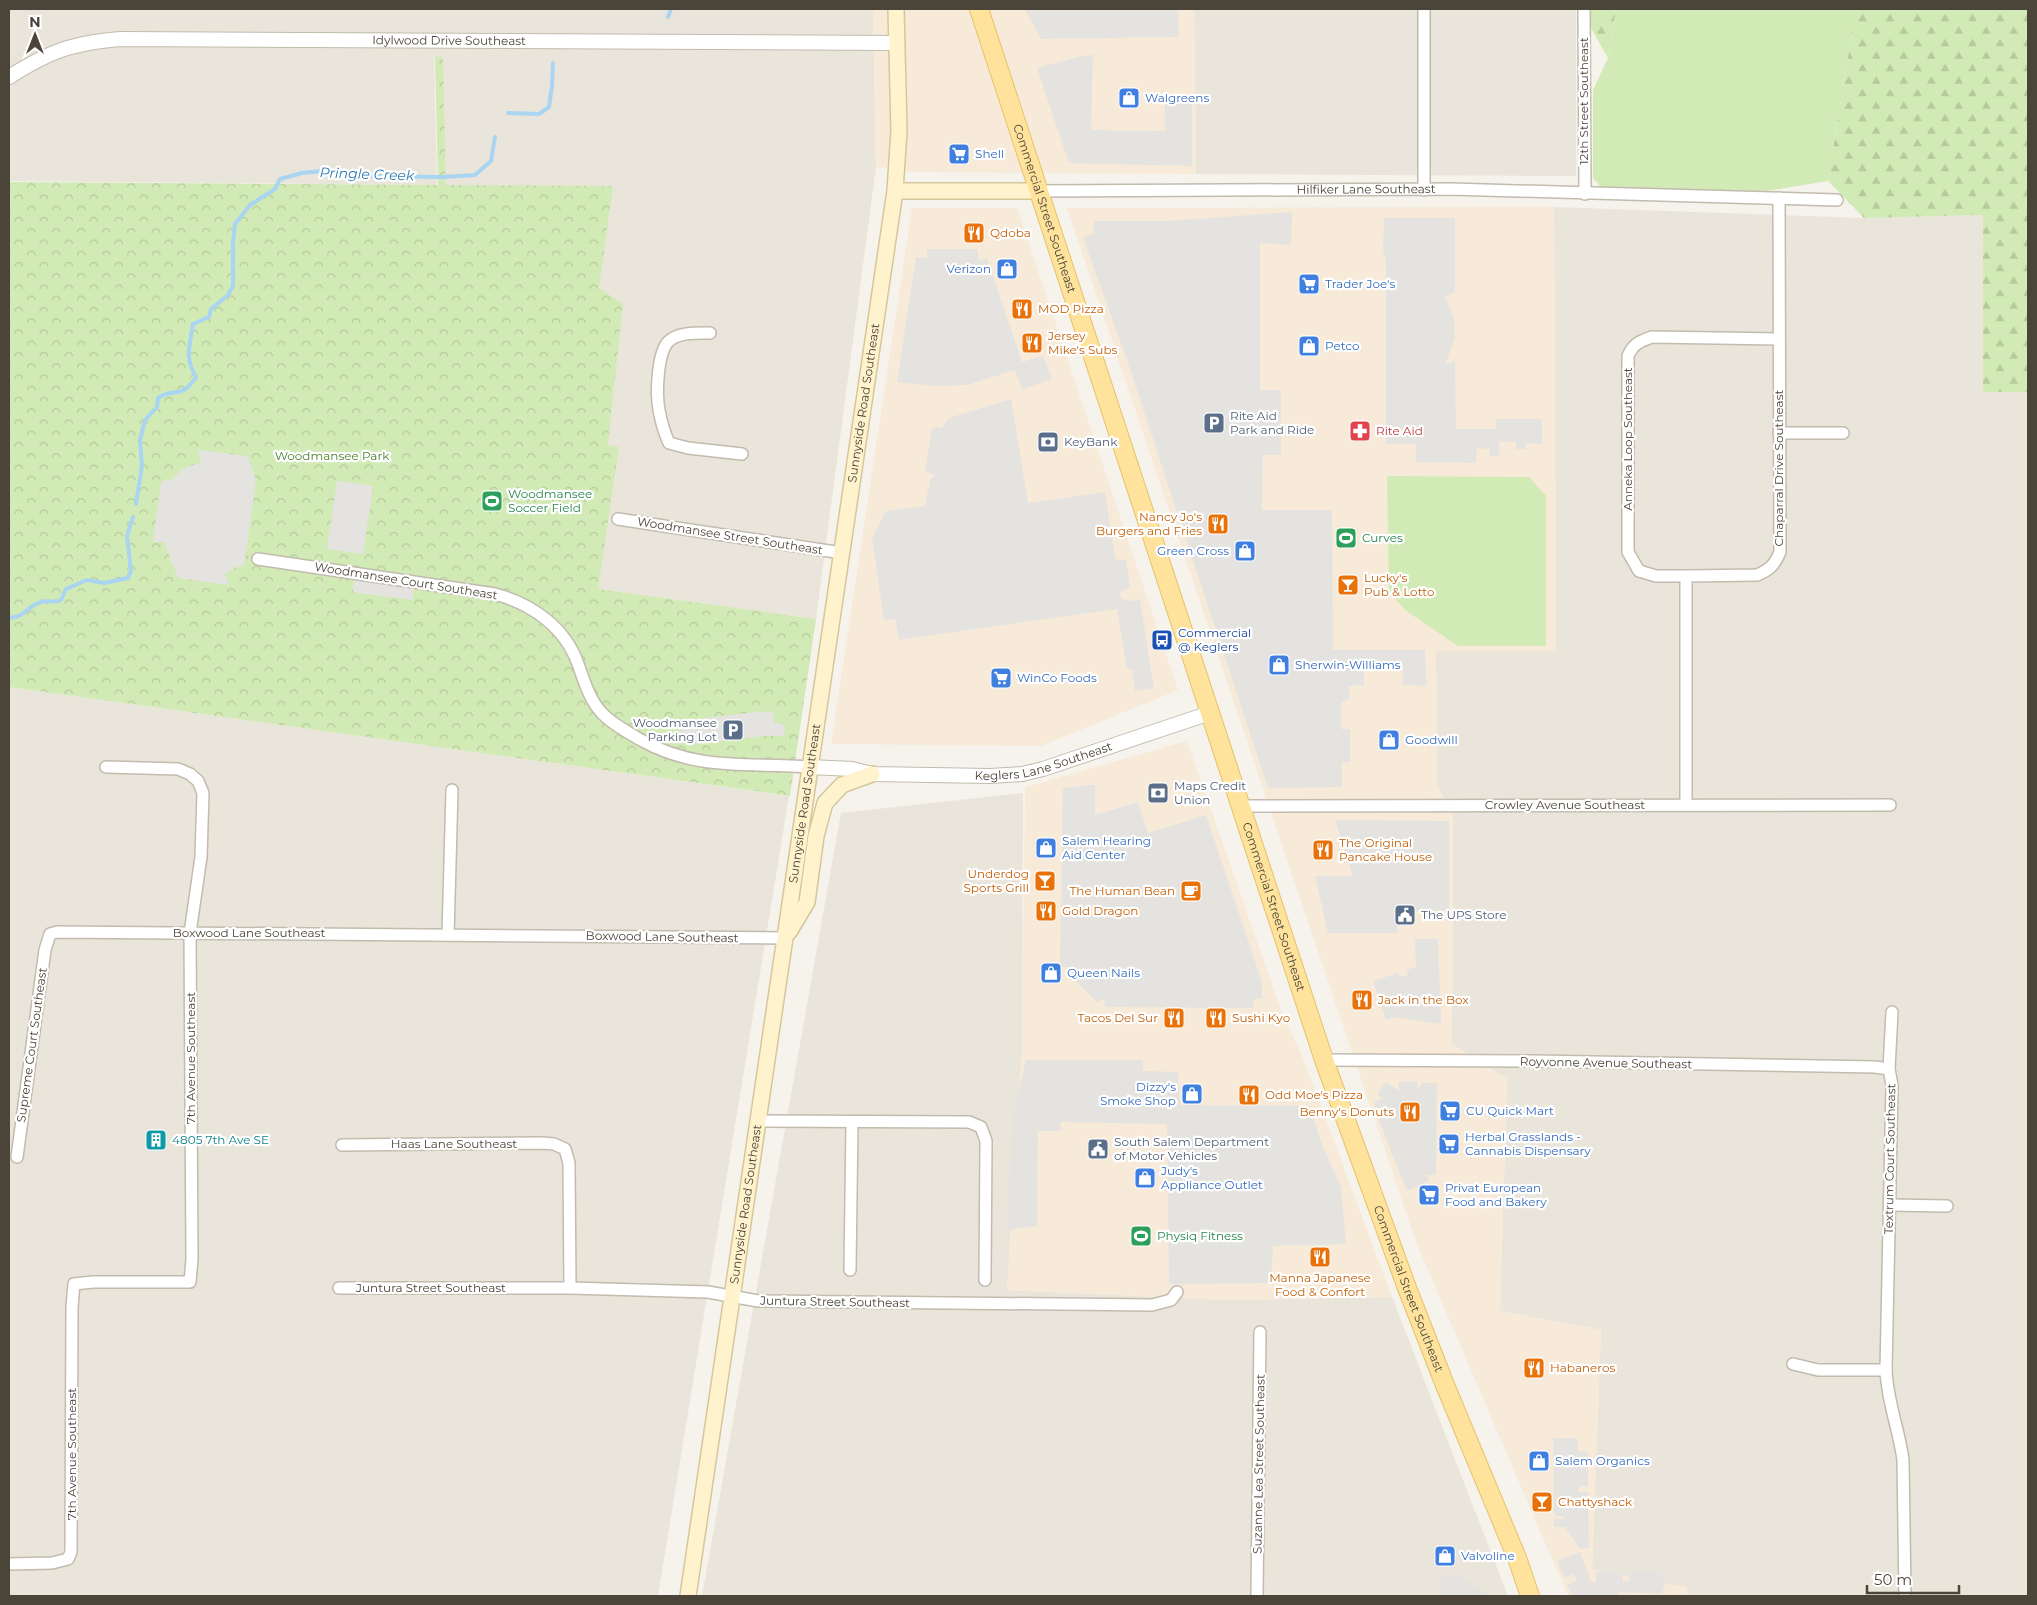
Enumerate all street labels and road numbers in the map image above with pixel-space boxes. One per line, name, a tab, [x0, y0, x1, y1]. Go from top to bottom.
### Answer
street label: Idylwood Drive Southeast	[372, 32, 526, 48]
street label: 12th Street Southeast	[1576, 37, 1591, 165]
street label: Commercial Street Southeast	[1010, 122, 1080, 295]
street label: Hilfiker Lane Southeast	[1296, 181, 1436, 197]
street label: Sunnyside Road Southeast	[844, 322, 882, 484]
street label: Anneka Loop Southeast	[1620, 367, 1635, 511]
street label: Chaparral Drive Southeast	[1771, 389, 1786, 546]
street label: Woodmansee Street Southeast	[636, 513, 824, 558]
street label: Woodmansee Court Southeast	[314, 559, 499, 602]
street label: Sunnyside Road Southeast	[785, 723, 823, 884]
street label: Keglers Lane Southeast	[974, 738, 1114, 783]
street label: Crowley Avenue Southeast	[1485, 797, 1645, 812]
street label: Commercial Street Southeast	[1239, 820, 1309, 993]
street label: Boxwood Lane Southeast	[173, 925, 325, 940]
street label: Boxwood Lane Southeast	[586, 928, 739, 945]
street label: Supreme Court Southeast	[13, 966, 50, 1123]
street label: 7th Avenue Southeast	[183, 992, 198, 1124]
street label: Royvonne Avenue Southeast	[1520, 1053, 1692, 1072]
street label: Textrum Court Southeast	[1881, 1083, 1898, 1235]
street label: Sunnyside Road Southeast	[726, 1123, 764, 1285]
street label: Haas Lane Southeast	[391, 1136, 517, 1151]
street label: Commercial Street Southeast	[1371, 1203, 1447, 1374]
street label: Juntura Street Southeast	[355, 1280, 506, 1295]
street label: Juntura Street Southeast	[759, 1293, 910, 1310]
street label: Suzanne Lea Street Southeast	[1249, 1374, 1268, 1554]
street label: 7th Avenue Southeast	[64, 1388, 79, 1520]

